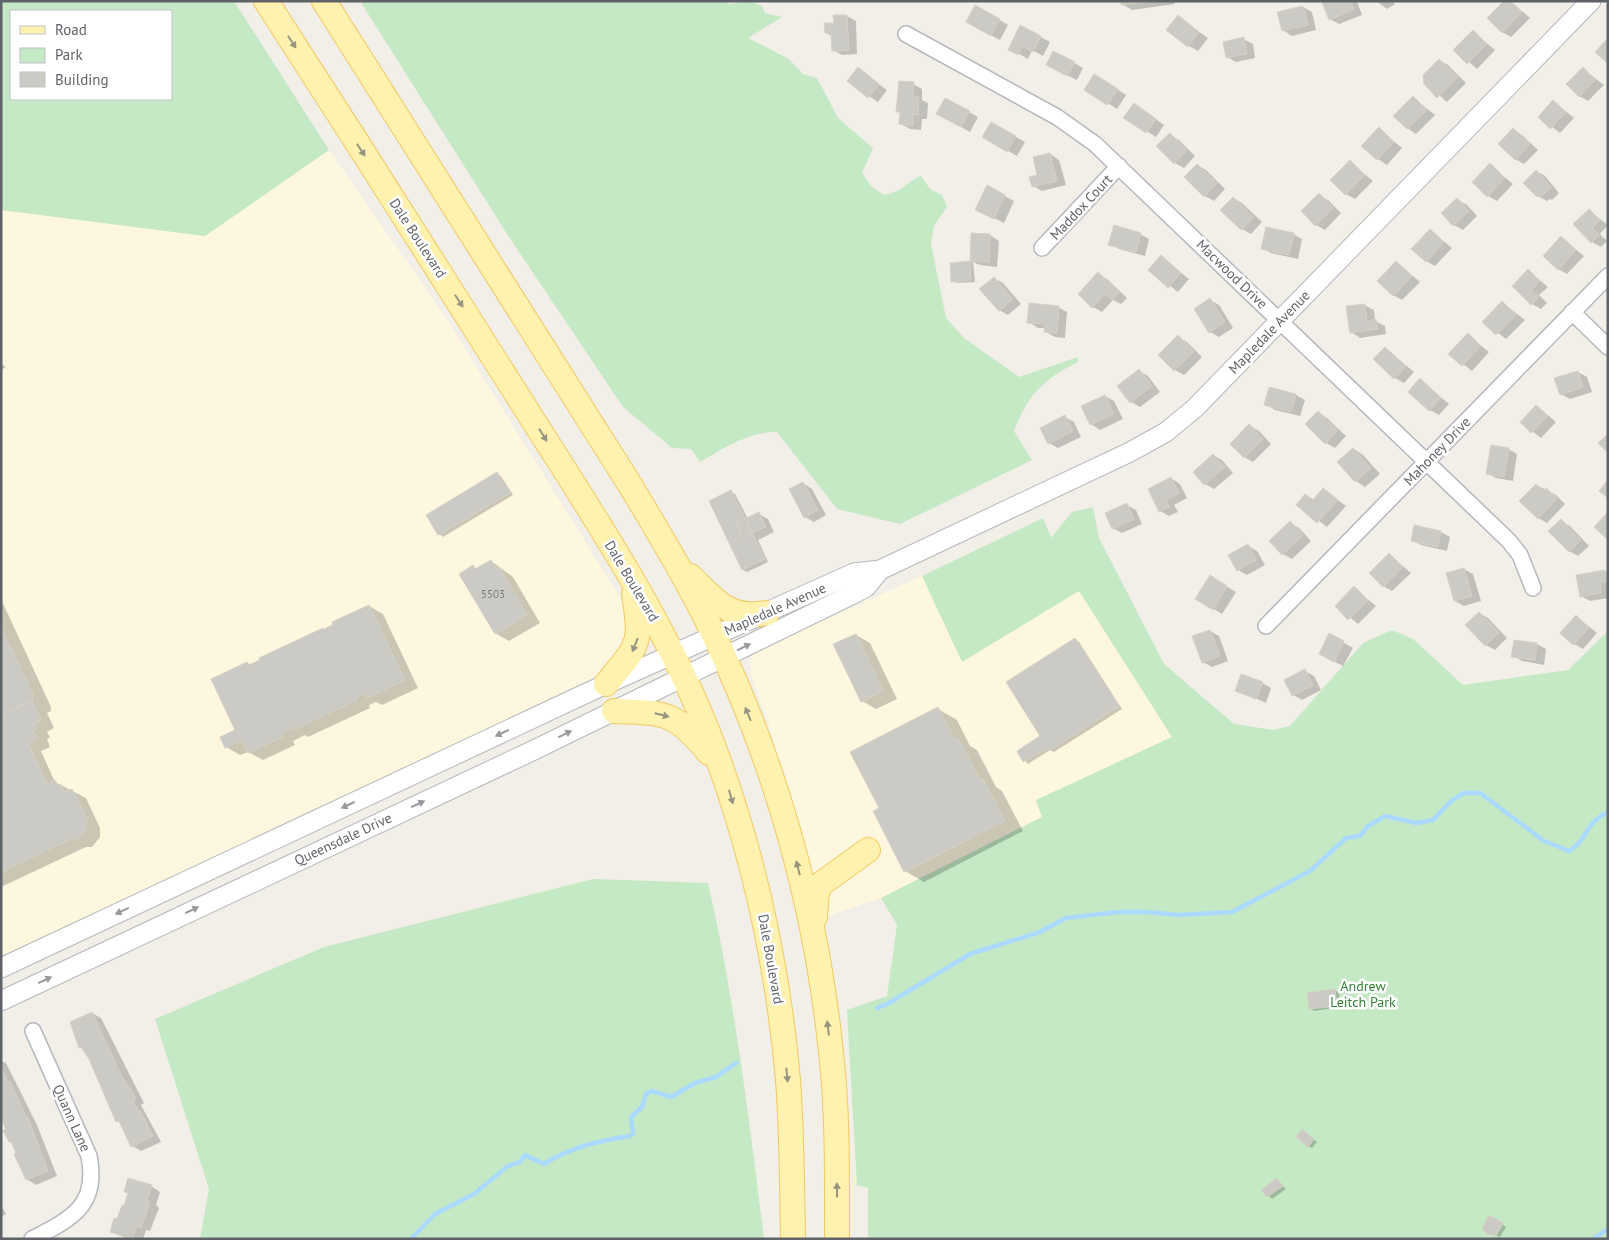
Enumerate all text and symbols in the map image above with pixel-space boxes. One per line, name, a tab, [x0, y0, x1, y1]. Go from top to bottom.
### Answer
legend	[10, 10, 172, 100]
text: Road	[55, 20, 87, 39]
one-way arrow	[288, 36, 297, 49]
text: Park	[55, 45, 83, 64]
text: Building	[55, 70, 109, 89]
one-way arrow	[357, 143, 366, 156]
street label: Maddox Court	[1046, 170, 1116, 244]
street label: Dale Boulevard	[386, 195, 450, 281]
street label: Macwood Drive	[1193, 236, 1271, 312]
street label: Mapledale Avenue	[1224, 286, 1314, 378]
one-way arrow	[454, 294, 463, 308]
street label: Mahoney Drive	[1400, 413, 1474, 489]
one-way arrow	[538, 429, 548, 442]
street label: Dale Boulevard	[601, 537, 663, 625]
street label: Mapledale Avenue	[721, 579, 829, 639]
house number: 5503	[481, 587, 505, 601]
one-way arrow	[631, 638, 639, 653]
one-way arrow	[737, 643, 751, 651]
one-way arrow	[744, 706, 752, 721]
one-way arrow	[655, 711, 670, 719]
one-way arrow	[495, 729, 509, 737]
one-way arrow	[558, 730, 572, 738]
one-way arrow	[727, 789, 735, 804]
one-way arrow	[411, 800, 425, 808]
one-way arrow	[341, 801, 356, 809]
street label: Queensdale Drive	[291, 809, 395, 869]
one-way arrow	[794, 861, 802, 876]
one-way arrow	[185, 906, 199, 914]
one-way arrow	[115, 908, 129, 916]
street label: Dale Boulevard	[754, 913, 788, 1005]
one-way arrow	[38, 976, 52, 984]
park label: Andrew Leitch Park	[1330, 977, 1396, 1011]
one-way arrow	[824, 1019, 832, 1035]
one-way arrow	[783, 1068, 791, 1084]
street label: Quann Lane	[49, 1082, 95, 1154]
one-way arrow	[833, 1182, 841, 1198]

